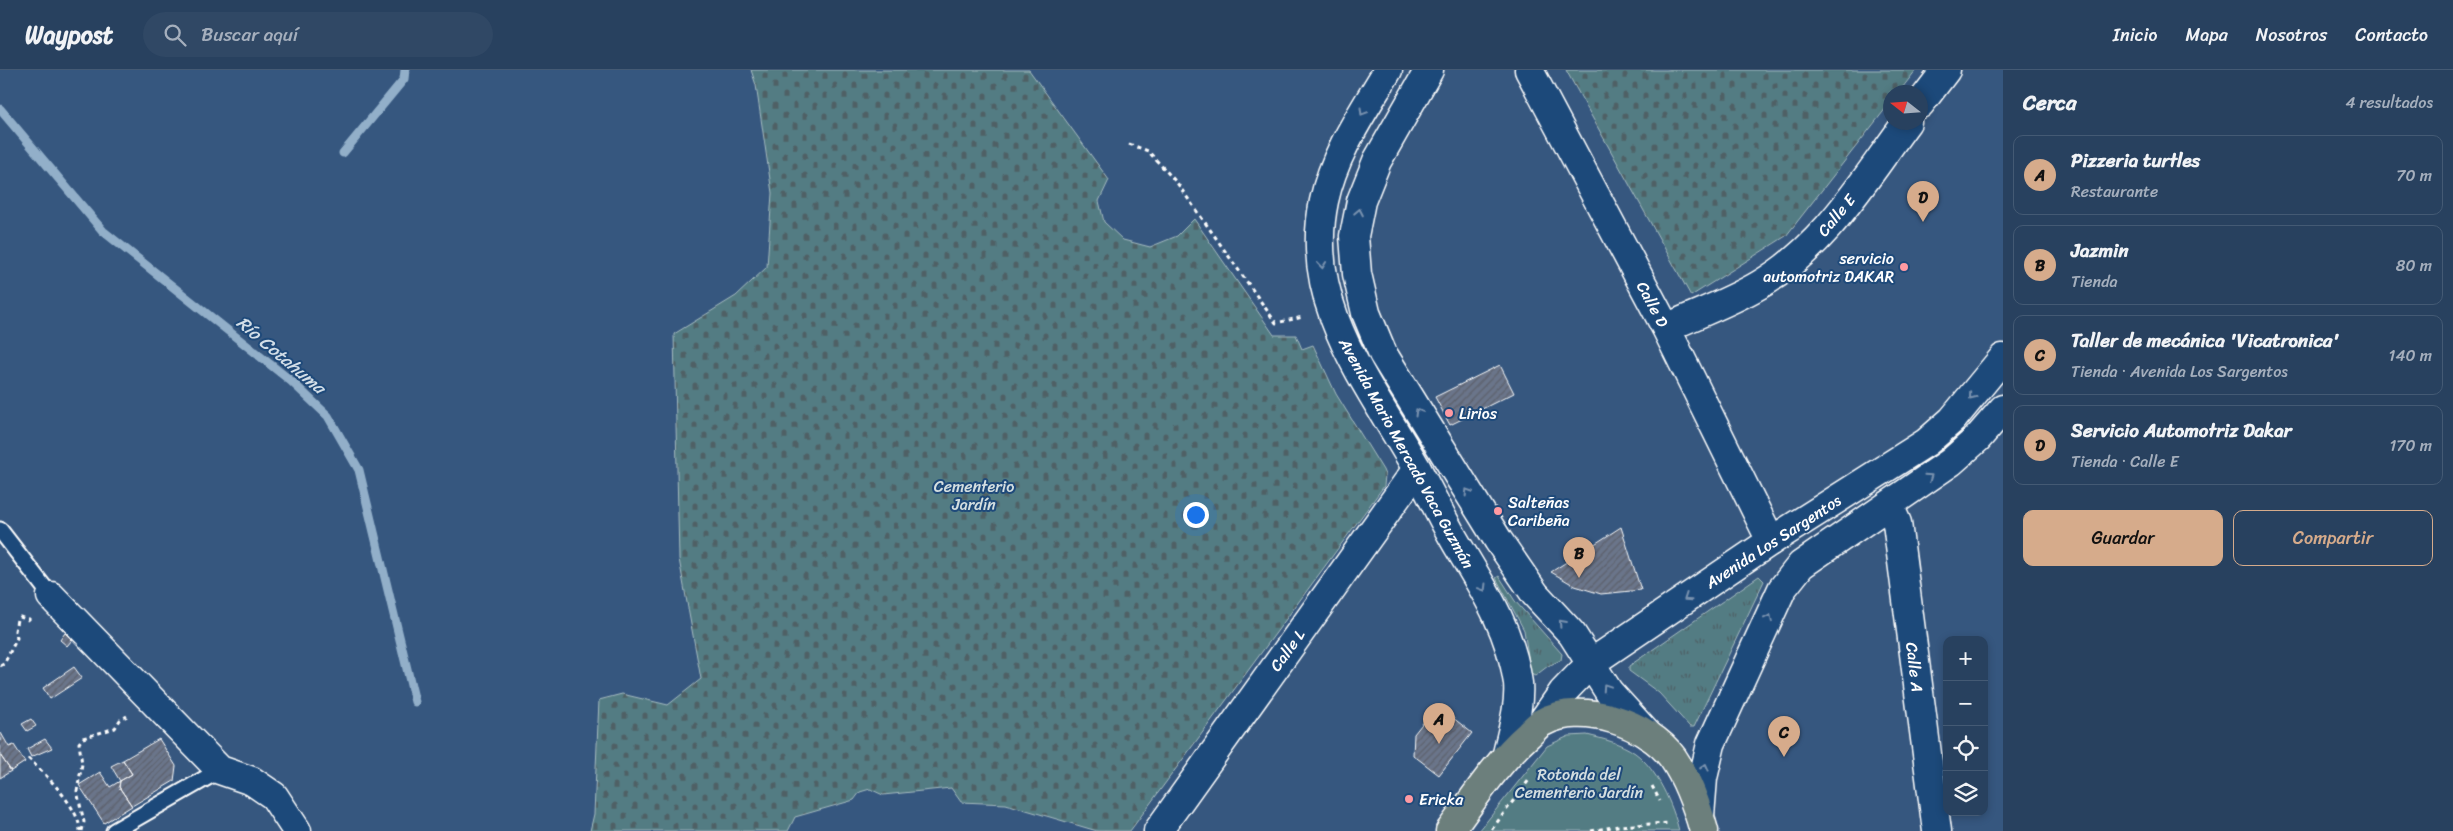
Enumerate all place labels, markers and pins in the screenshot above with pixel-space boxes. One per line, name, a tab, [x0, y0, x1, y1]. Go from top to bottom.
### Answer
pin: D	[1907, 181, 1939, 222]
place label: servicio automotriz DAKAR	[1763, 244, 1894, 291]
marker: servicio automotriz DAKAR	[1898, 261, 1910, 273]
place label: Lirios	[1459, 399, 1498, 428]
marker: Lirios	[1443, 407, 1455, 419]
place label: Salteñas Caribeña	[1508, 488, 1570, 535]
marker: Salteñas Caribeña	[1492, 505, 1504, 517]
pin: B	[1563, 537, 1595, 578]
pin: A	[1423, 703, 1455, 744]
pin: C	[1768, 716, 1800, 757]
place label: Ericka	[1419, 785, 1464, 814]
marker: Ericka	[1403, 793, 1415, 805]

